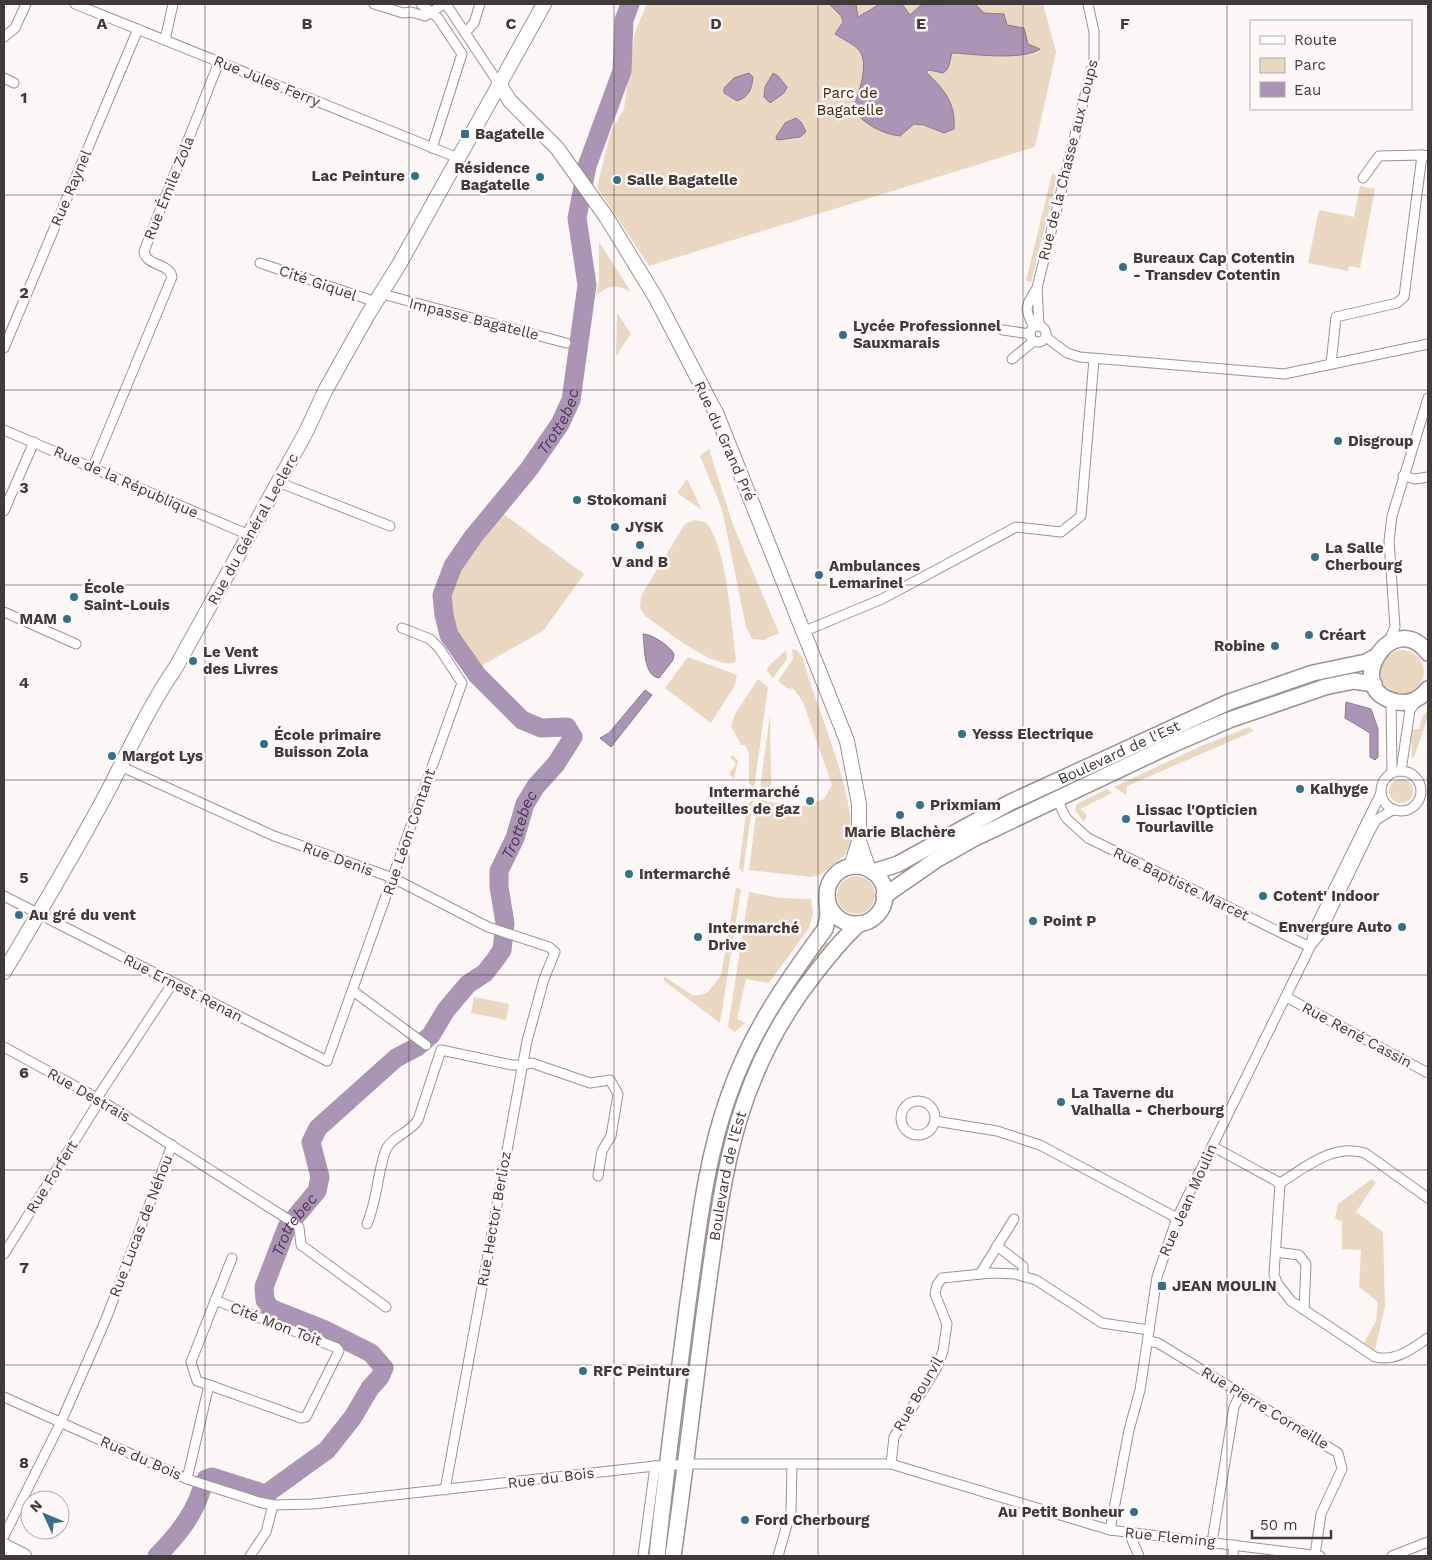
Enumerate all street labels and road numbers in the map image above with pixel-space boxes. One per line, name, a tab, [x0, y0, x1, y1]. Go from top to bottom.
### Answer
street label: Rue Jules Ferry	[211, 51, 323, 111]
street label: Rue de la Chasse aux Loups	[1034, 58, 1102, 262]
street label: Rue Émile Zola	[140, 133, 198, 242]
street label: Rue Raynel	[47, 147, 95, 229]
street label: Cité Giquel	[277, 261, 360, 305]
street label: Impasse Bagatelle	[407, 294, 541, 344]
street label: Rue du Grand Pré	[690, 378, 760, 504]
street label: Rue de la République	[51, 442, 201, 522]
street label: Rue du Général Leclerc	[204, 450, 302, 608]
street label: Boulevard de l'Est	[1055, 716, 1184, 788]
street label: Rue Léon Contant	[379, 766, 439, 898]
street label: Rue Denis	[300, 838, 376, 880]
street label: Rue Baptiste Marcet	[1110, 843, 1252, 925]
street label: Rue Ernest Renan	[120, 950, 246, 1026]
street label: Rue René Cassin	[1299, 998, 1415, 1072]
street label: Rue Destrais	[44, 1064, 134, 1126]
street label: Boulevard de l'Est	[705, 1108, 750, 1242]
street label: Rue Forfert	[22, 1137, 82, 1217]
street label: Rue Jean Moulin	[1155, 1141, 1221, 1259]
street label: Rue Hector Berlioz	[473, 1150, 515, 1288]
street label: Rue Lucas de Néhou	[106, 1152, 176, 1300]
street label: Cité Mon Toit	[228, 1298, 325, 1350]
street label: Rue Bourvil	[889, 1353, 947, 1435]
street label: Rue Pierre Corneille	[1198, 1363, 1332, 1453]
street label: Rue du Bois	[97, 1432, 185, 1484]
street label: Rue du Bois	[507, 1464, 596, 1492]
street label: Rue Fleming	[1124, 1523, 1216, 1551]

